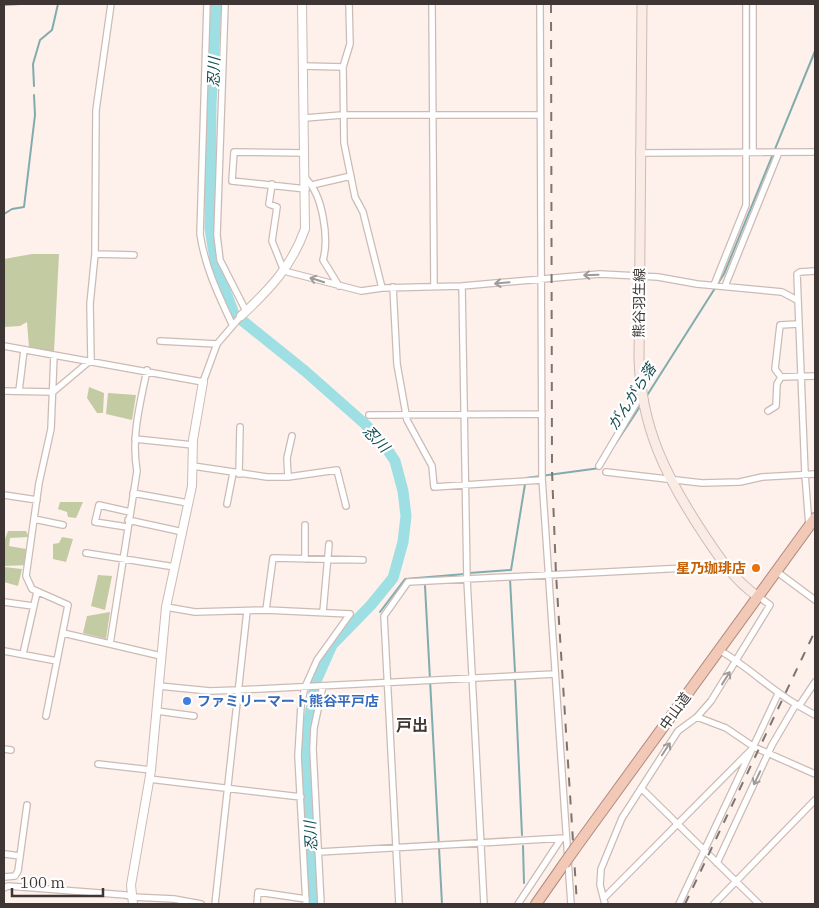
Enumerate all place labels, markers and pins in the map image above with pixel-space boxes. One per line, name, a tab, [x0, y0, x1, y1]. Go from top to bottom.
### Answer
place label: 星乃珈琲店	[676, 559, 746, 577]
marker: 星乃珈琲店	[750, 562, 762, 574]
place label: ファミリーマート熊谷平戸店	[197, 692, 379, 710]
marker: ファミリーマート熊谷平戸店	[181, 695, 193, 707]

